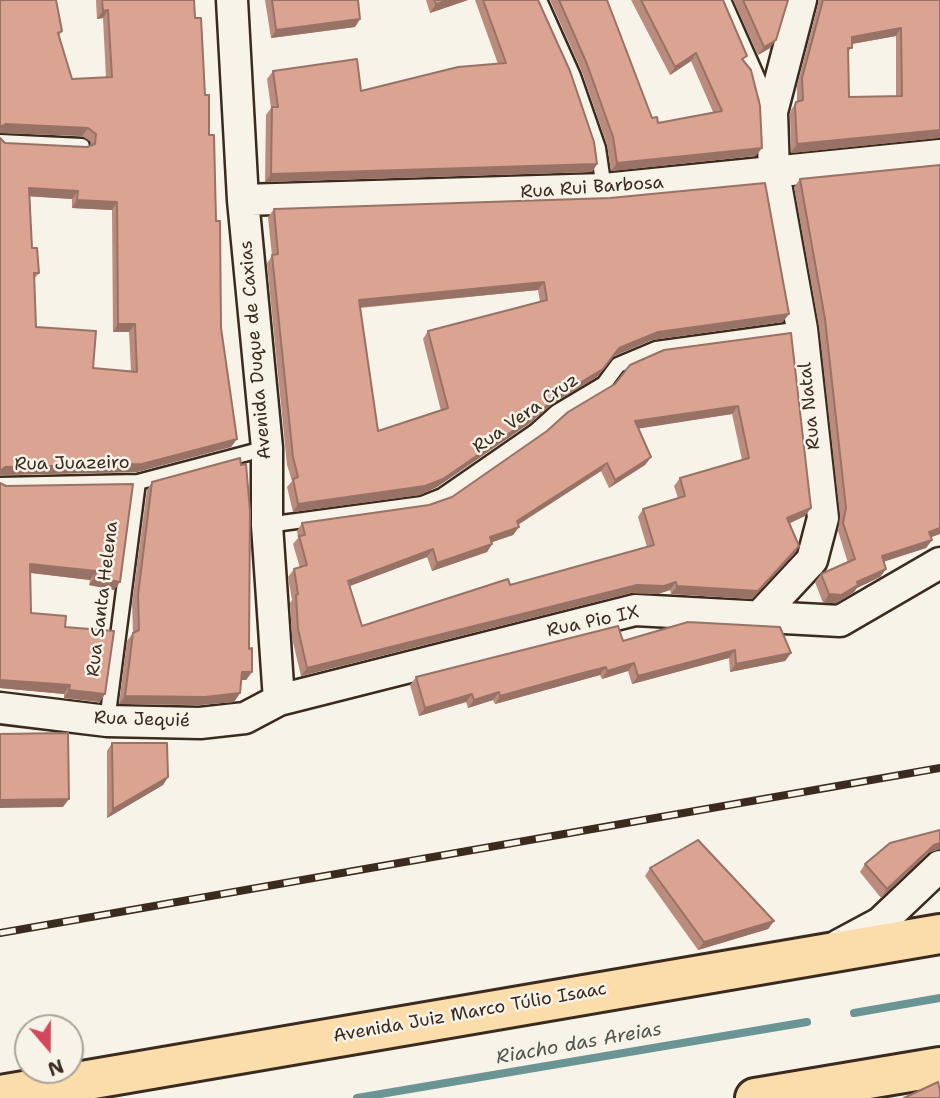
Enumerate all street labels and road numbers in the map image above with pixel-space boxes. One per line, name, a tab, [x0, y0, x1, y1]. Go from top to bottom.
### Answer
street label: Rua Rui Barbosa	[520, 172, 664, 204]
street label: Avenida Duque de Caxias	[236, 240, 276, 460]
street label: Rua Natal	[795, 361, 825, 451]
street label: Rua Vera Cruz	[469, 370, 583, 458]
street label: Rua Juazeiro	[14, 452, 130, 476]
street label: Rua Santa Helena	[83, 520, 123, 678]
street label: Rua Pio IX	[545, 602, 641, 642]
street label: Rua Jequié	[94, 708, 190, 732]
street label: Avenida Juiz Marco Túlio Isaac	[332, 978, 608, 1048]

